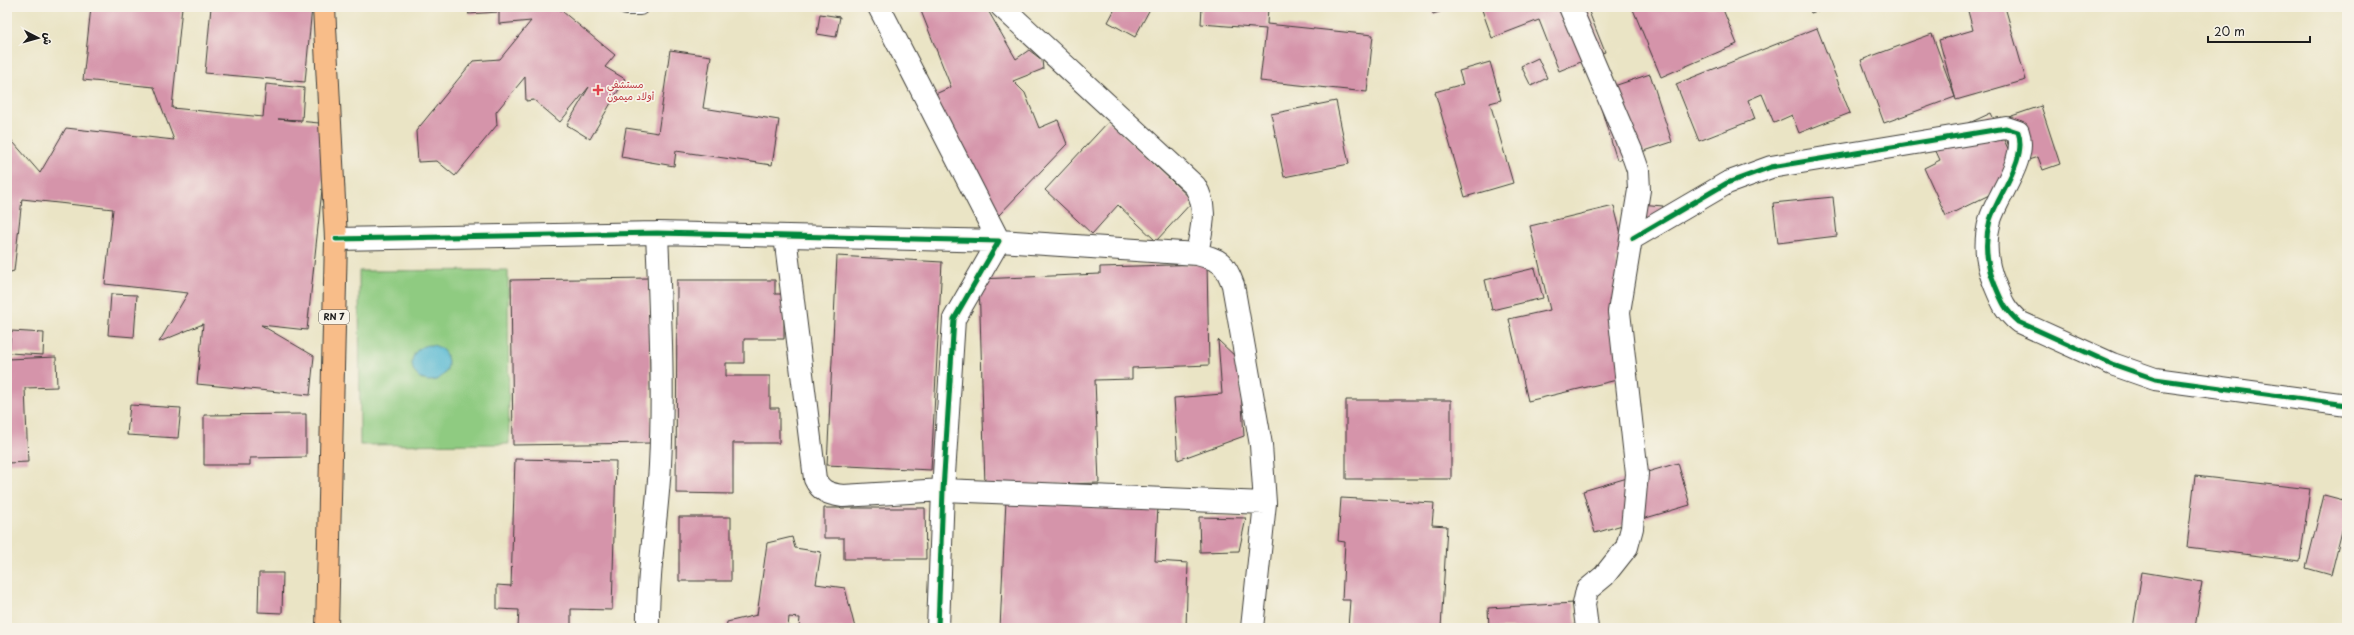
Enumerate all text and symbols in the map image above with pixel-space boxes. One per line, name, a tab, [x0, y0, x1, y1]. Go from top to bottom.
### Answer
north arrow	[18, 18, 58, 58]
scale bar	[2208, 18, 2310, 44]
text: 20 m	[2214, 22, 2245, 40]
text: ش	[39, 32, 58, 46]
place label: مستشفى أولاد ميمون	[607, 76, 655, 103]
marker: مستشفى أولاد ميمون	[592, 84, 604, 96]
road number: RN 7	[319, 310, 349, 324]

